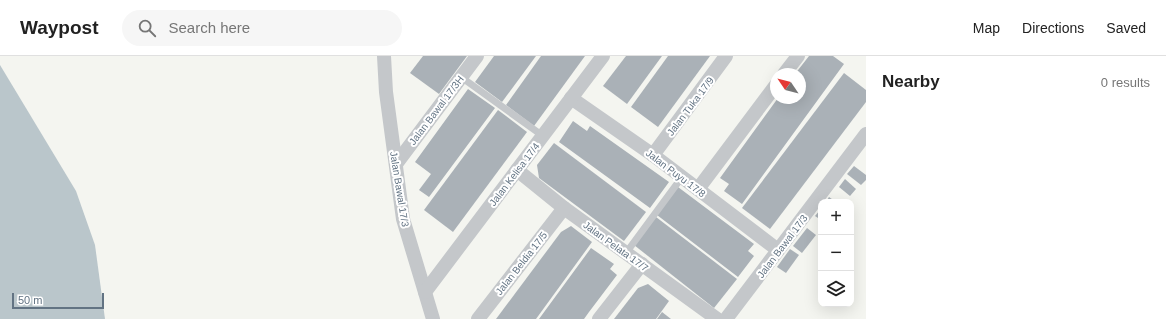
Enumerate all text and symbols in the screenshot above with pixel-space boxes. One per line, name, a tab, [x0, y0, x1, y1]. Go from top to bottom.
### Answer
search box	[122, 10, 402, 46]
text: Waypost	[20, 17, 98, 38]
icon: search	[136, 17, 158, 39]
text: Search here	[168, 19, 250, 36]
text: Map	[973, 20, 1000, 36]
text: Directions	[1022, 20, 1084, 36]
text: Saved	[1106, 20, 1146, 36]
north arrow	[770, 68, 806, 104]
text: Nearby	[882, 72, 940, 91]
street label: Jalan Bawal 17/3H	[407, 74, 466, 147]
street label: Jalan Tuka 17/9	[665, 74, 716, 138]
text: 0 results	[1101, 75, 1150, 90]
street label: Jalan Kelisa 17/4	[487, 140, 542, 208]
street label: Jalan Puyu 17/8	[644, 147, 708, 200]
street label: Jalan Bawal 17/3	[388, 151, 411, 228]
map controls	[818, 199, 854, 307]
button: +	[818, 199, 854, 235]
street label: Jalan Bawal 17/3	[755, 212, 810, 280]
street label: Jalan Pelata 17/7	[581, 219, 651, 274]
street label: Jalan Beldia 17/5	[493, 229, 550, 297]
button: −	[818, 235, 854, 271]
button: layers	[818, 271, 854, 307]
scale bar	[12, 291, 104, 310]
text: 50 m	[18, 294, 42, 306]

